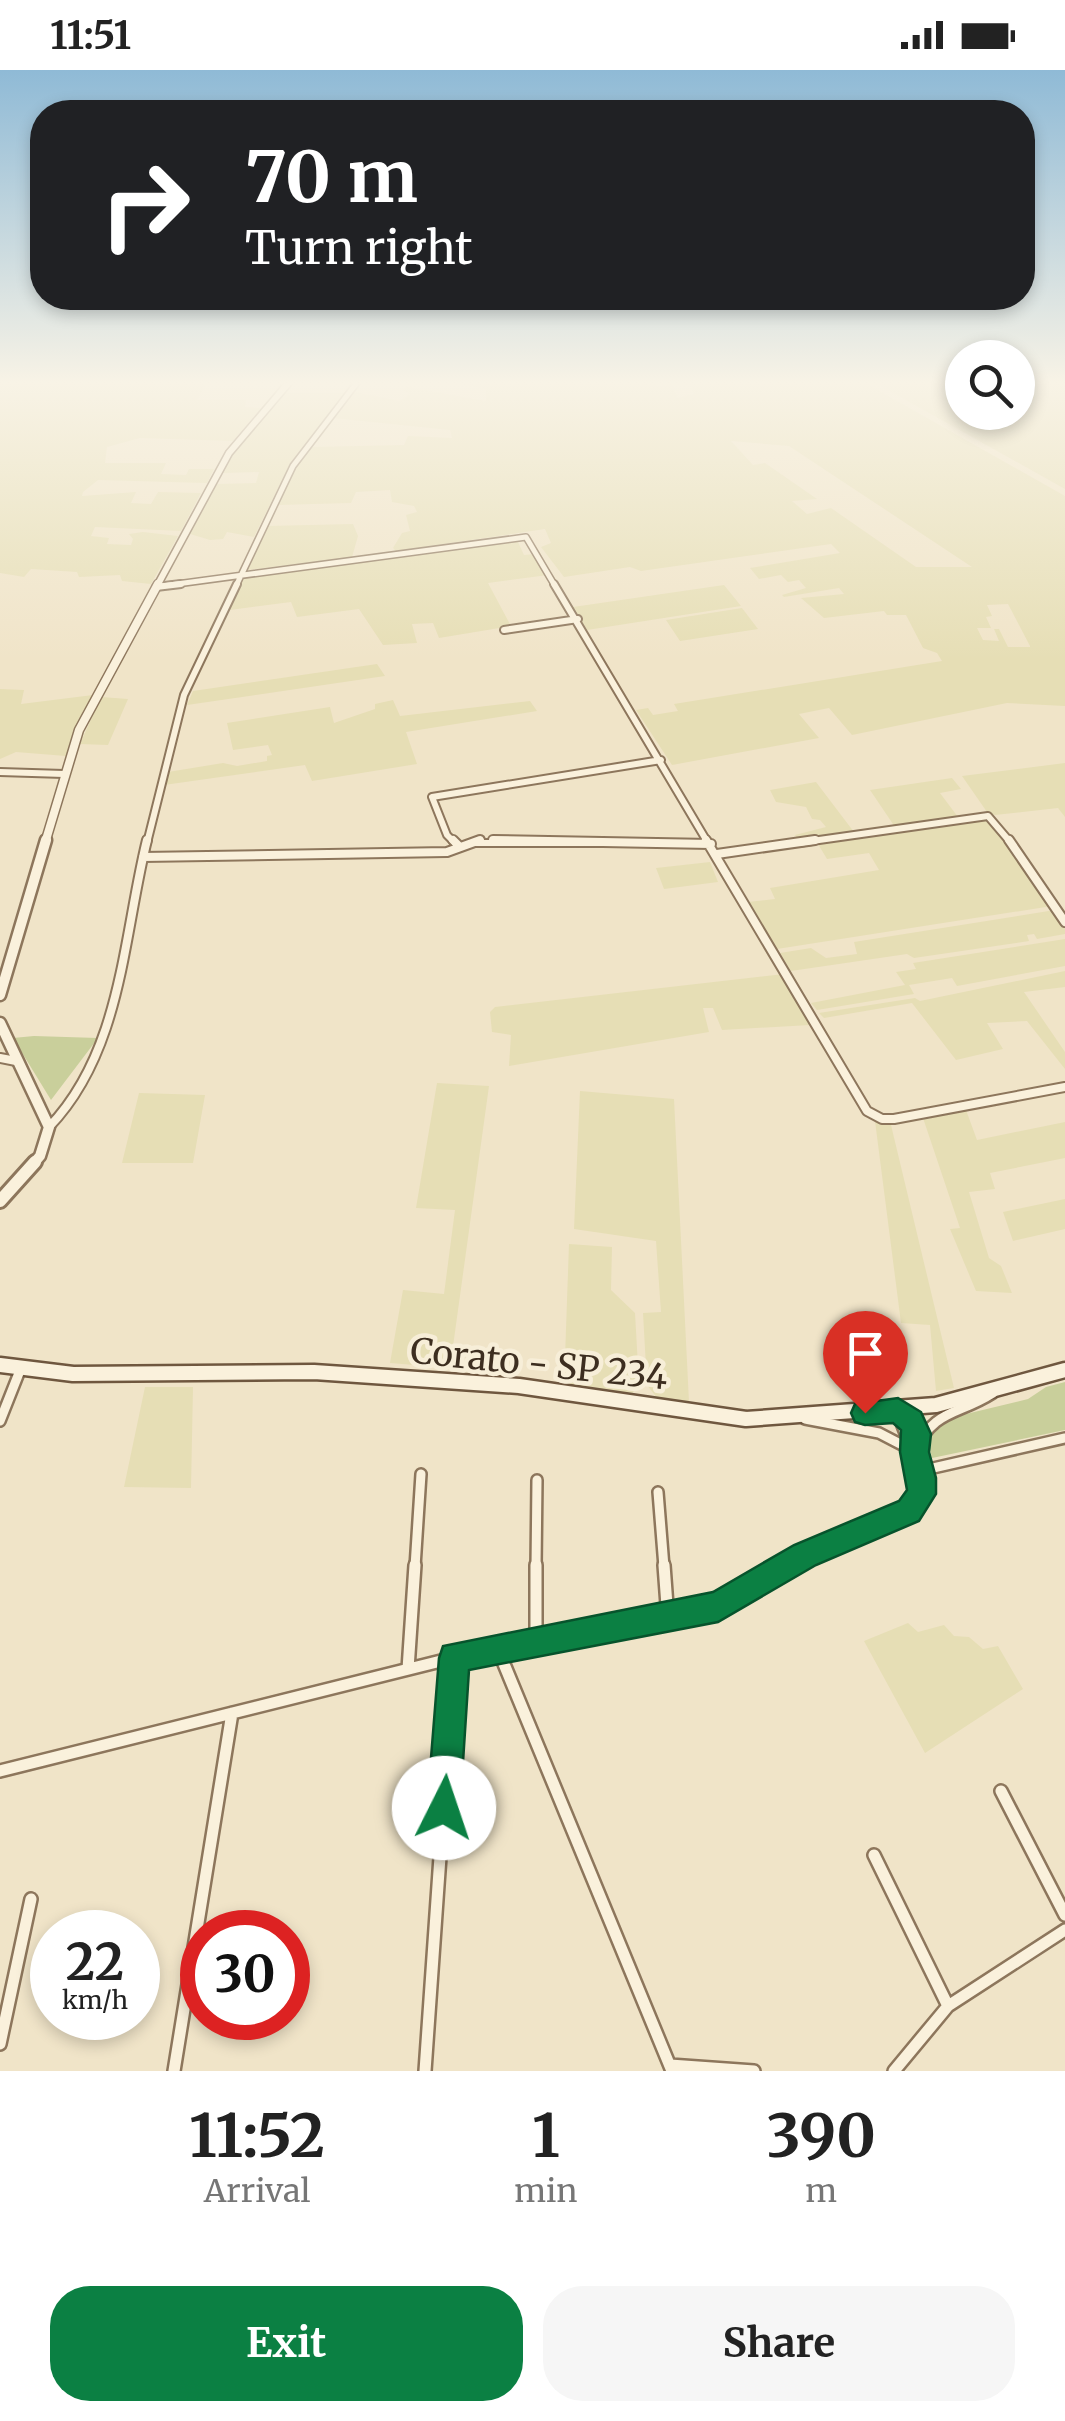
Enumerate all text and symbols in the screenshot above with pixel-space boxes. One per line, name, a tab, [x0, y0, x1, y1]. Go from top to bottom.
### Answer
text: 11:51	[50, 12, 131, 59]
text: 70 m	[245, 133, 418, 221]
icon: right	[80, 140, 210, 270]
text: Turn right	[245, 220, 473, 276]
map controls	[945, 340, 1035, 430]
button: search	[945, 340, 1035, 430]
pin	[823, 1311, 908, 1414]
icon: arrive	[838, 1326, 893, 1381]
street label: Corato - SP 234	[408, 1329, 670, 1399]
position arrow	[392, 1756, 496, 1860]
speed limit sign: 30	[180, 1910, 310, 2040]
text: 22	[66, 1931, 124, 1994]
text: km/h	[62, 1984, 128, 2016]
text: 11:52	[189, 2098, 325, 2173]
text: 1	[532, 2098, 560, 2173]
text: 390	[767, 2098, 876, 2173]
text: Arrival	[204, 2171, 310, 2211]
text: min	[514, 2171, 577, 2211]
text: m	[805, 2171, 837, 2211]
button: Exit	[50, 2286, 523, 2401]
button: Share	[543, 2286, 1015, 2401]

